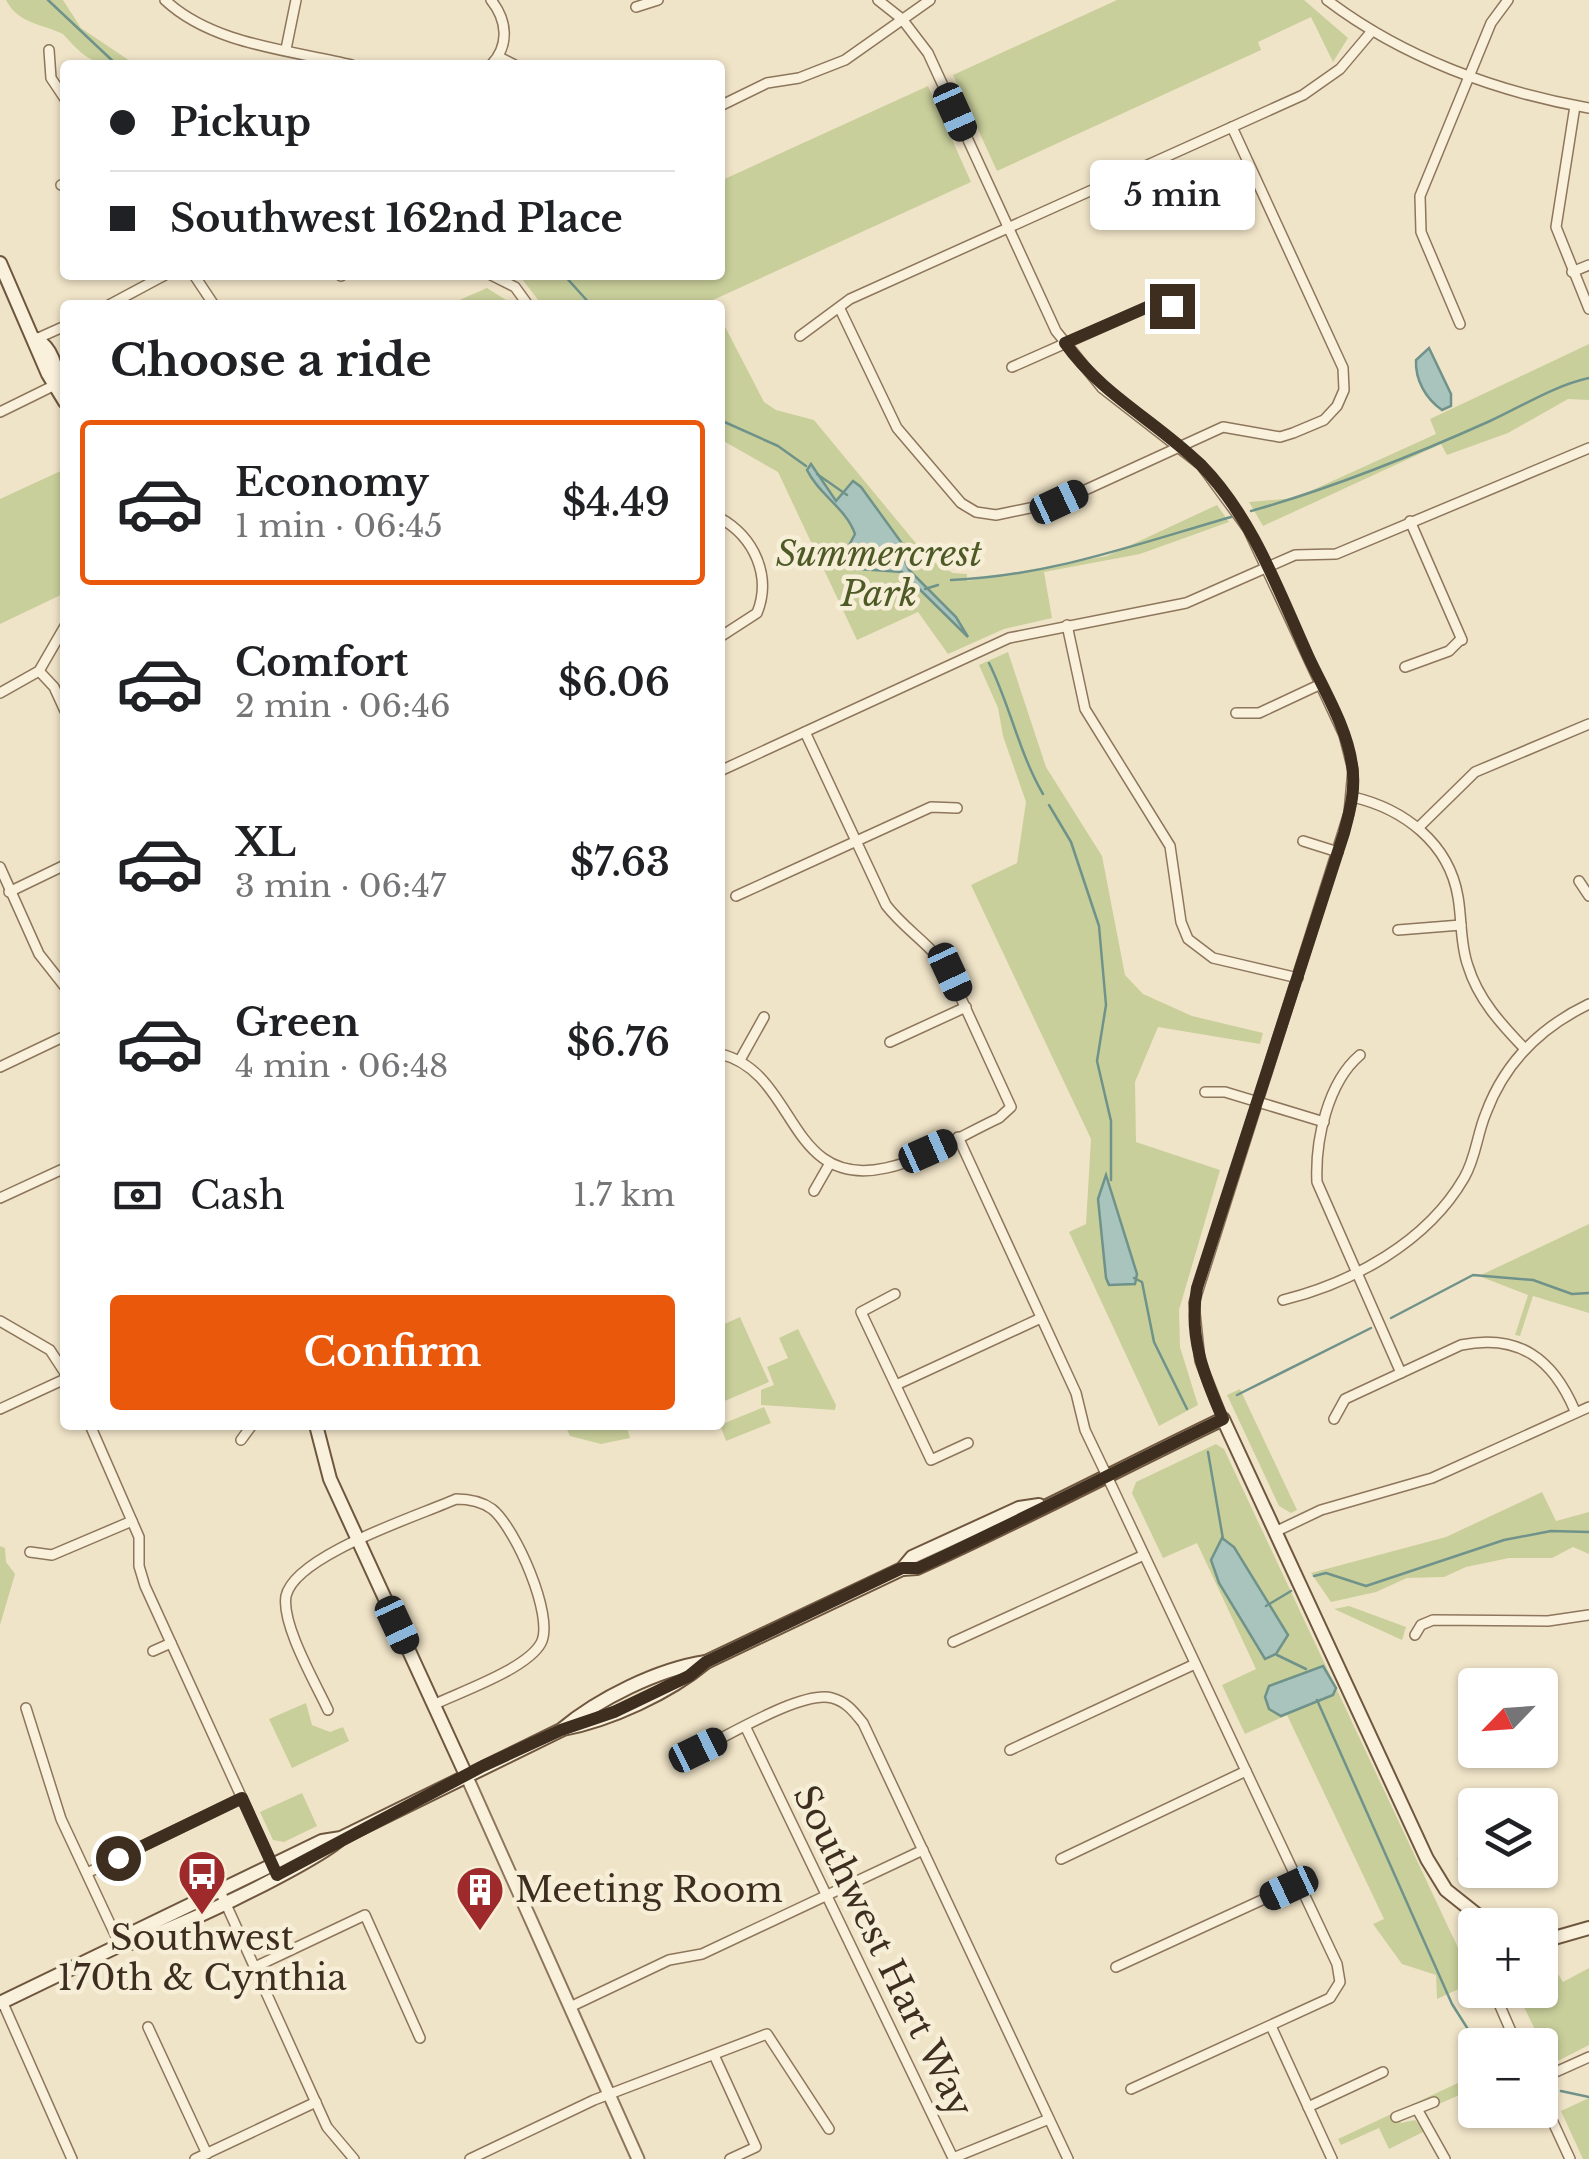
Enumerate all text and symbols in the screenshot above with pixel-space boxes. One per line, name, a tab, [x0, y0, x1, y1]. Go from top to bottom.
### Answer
car	[929, 78, 981, 146]
text: Pickup	[170, 99, 311, 146]
callout: 5 min	[1090, 161, 1254, 231]
text: 5 min	[1124, 175, 1221, 215]
text: Southwest 162nd Place	[170, 195, 623, 242]
route end	[1150, 284, 1195, 329]
text: Choose a ride	[110, 332, 432, 388]
icon: car	[115, 458, 205, 548]
text: Economy	[235, 459, 429, 506]
car	[1025, 476, 1093, 528]
text: $4.49	[562, 479, 670, 526]
text: 1 min · 06:45	[235, 506, 443, 546]
park label: Summercrest Park	[776, 532, 983, 615]
icon: car	[115, 638, 205, 728]
text: Comfort	[235, 639, 408, 686]
text: $6.06	[558, 659, 670, 706]
text: 2 min · 06:46	[235, 686, 451, 726]
icon: car	[115, 818, 205, 908]
text: XL	[235, 819, 296, 866]
text: $7.63	[570, 839, 670, 886]
text: 3 min · 06:47	[235, 866, 446, 906]
car	[924, 938, 976, 1006]
icon: car	[115, 998, 205, 1088]
text: Green	[235, 999, 359, 1046]
text: $6.76	[566, 1019, 670, 1066]
text: 4 min · 06:48	[235, 1046, 448, 1086]
car	[894, 1125, 962, 1177]
icon: cash	[110, 1168, 165, 1223]
text: Cash	[190, 1172, 285, 1219]
text: 1.7 km	[573, 1175, 675, 1215]
button: Confirm	[110, 1295, 675, 1410]
car	[371, 1591, 423, 1659]
north arrow	[1458, 1668, 1558, 1768]
map controls	[1458, 1668, 1558, 2128]
car	[664, 1723, 732, 1777]
street label: Southwest Hart Way	[784, 1778, 982, 2124]
button: layers	[1458, 1788, 1558, 1888]
route start	[96, 1836, 141, 1881]
bus stop icon: Southwest 170th & Cynthia	[176, 1848, 228, 1916]
car	[1255, 1862, 1323, 1914]
building icon: Meeting Room	[454, 1864, 506, 1932]
place label: Meeting Room	[515, 1868, 783, 1911]
button: +	[1458, 1908, 1558, 2008]
place label: Southwest 170th & Cynthia	[57, 1916, 347, 1999]
button: −	[1458, 2028, 1558, 2128]

